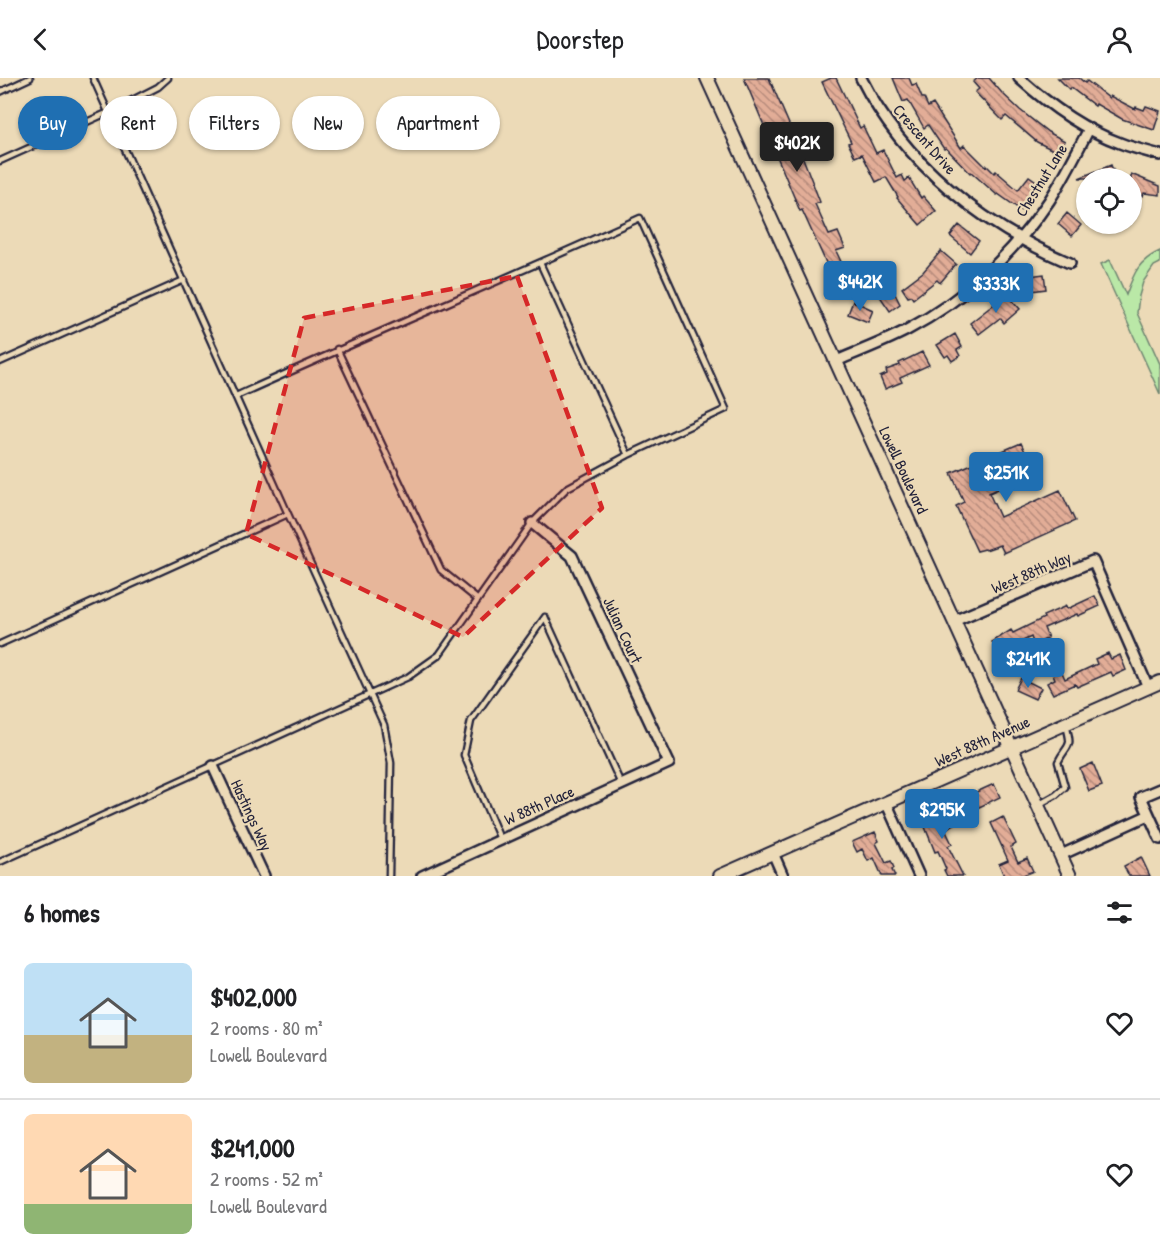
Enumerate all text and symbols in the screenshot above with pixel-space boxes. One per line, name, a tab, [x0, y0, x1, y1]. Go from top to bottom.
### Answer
text: Doorstep	[537, 21, 623, 57]
icon: back	[24, 23, 57, 56]
icon: person	[1103, 23, 1136, 56]
chip: Buy	[18, 96, 88, 150]
chip: Rent	[100, 96, 177, 150]
chip: Filters	[189, 96, 280, 150]
chip: New	[292, 96, 364, 150]
chip: Apartment	[376, 96, 500, 150]
street label: Crescent Drive	[888, 99, 962, 179]
pin: $402K	[755, 122, 839, 173]
text: $402K	[774, 128, 820, 155]
street label: Chestnut Lane	[1010, 139, 1072, 221]
map controls	[1076, 168, 1142, 234]
button: locate	[1076, 168, 1142, 234]
pin: $442K	[818, 261, 902, 312]
pin: $333K	[954, 263, 1038, 314]
text: $442K	[838, 267, 882, 294]
text: $333K	[972, 269, 1020, 296]
street label: Lowell Boulevard	[874, 423, 934, 517]
pin: $251K	[964, 452, 1048, 503]
text: $251K	[983, 458, 1029, 485]
street label: West 88th Way	[988, 545, 1074, 599]
street label: Julian Court	[598, 593, 648, 667]
pin: $241K	[986, 638, 1070, 689]
text: $241K	[1006, 644, 1050, 671]
street label: West 88th Avenue	[931, 710, 1034, 772]
street label: Hastings Way	[226, 776, 278, 854]
street label: W 88th Place	[501, 780, 578, 830]
pin: $295K	[900, 789, 984, 840]
text: $295K	[919, 795, 965, 822]
text: 6 homes	[24, 895, 100, 930]
icon: filters	[1103, 896, 1136, 929]
text: $402,000	[210, 979, 297, 1014]
icon: home	[72, 987, 144, 1059]
icon: heart	[1103, 1007, 1136, 1040]
text: 2 rooms · 80 m²	[210, 1014, 323, 1041]
text: Lowell Boulevard	[210, 1041, 327, 1068]
text: $241,000	[210, 1130, 295, 1165]
icon: home	[72, 1138, 144, 1210]
icon: heart	[1103, 1158, 1136, 1191]
text: 2 rooms · 52 m²	[210, 1165, 323, 1192]
text: Lowell Boulevard	[210, 1192, 327, 1219]

